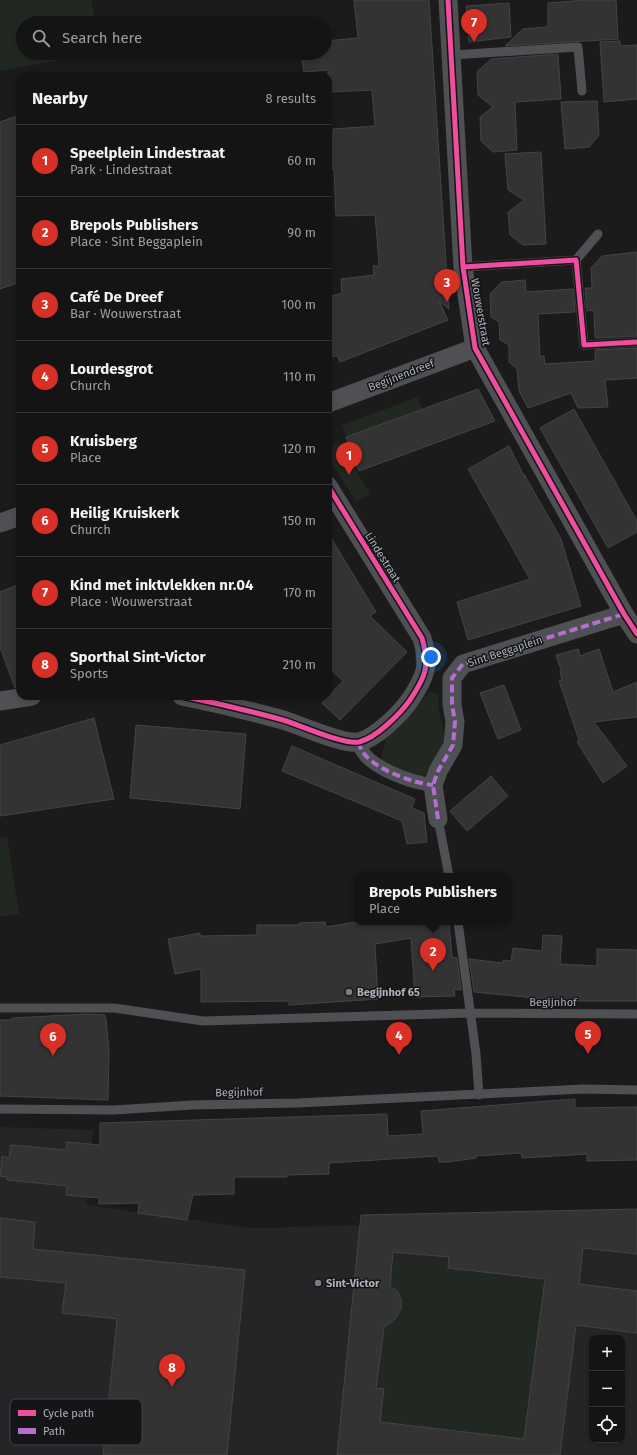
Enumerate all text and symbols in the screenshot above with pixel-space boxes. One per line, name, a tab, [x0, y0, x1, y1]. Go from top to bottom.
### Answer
pin: 7	[461, 9, 487, 42]
search box	[16, 16, 332, 60]
icon: search	[30, 27, 52, 49]
text: Search here	[62, 29, 142, 47]
text: Nearby	[32, 88, 87, 109]
text: 8 results	[265, 91, 316, 106]
text: Speelplein Lindestraat	[70, 144, 225, 162]
text: 1	[42, 153, 48, 168]
text: 60 m	[287, 153, 316, 168]
text: Park · Lindestraat	[70, 162, 172, 177]
text: Brepols Publishers	[70, 216, 198, 234]
text: 2	[42, 225, 48, 240]
text: 90 m	[287, 225, 316, 240]
text: Place · Sint Beggaplein	[70, 234, 203, 249]
pin: 3	[434, 269, 460, 302]
street label: Wouwerstraat	[468, 277, 493, 347]
text: Café De Dreef	[70, 288, 163, 306]
text: 3	[42, 297, 48, 312]
text: 100 m	[281, 297, 316, 312]
text: Bar · Wouwerstraat	[70, 306, 181, 321]
street label: Begijnendreef	[366, 356, 437, 394]
text: Lourdesgrot	[70, 360, 153, 378]
text: 4	[41, 369, 49, 384]
text: 110 m	[283, 369, 316, 384]
text: Church	[70, 378, 111, 393]
text: Kruisberg	[70, 432, 137, 450]
text: 5	[42, 441, 48, 456]
text: 120 m	[282, 441, 316, 456]
pin: 1	[336, 442, 362, 475]
text: Place	[70, 450, 101, 465]
text: Heilig Kruiskerk	[70, 504, 179, 522]
text: 6	[41, 513, 49, 528]
text: 150 m	[282, 513, 316, 528]
text: Church	[70, 522, 111, 537]
street label: Lindestraat	[362, 530, 403, 585]
text: Kind met inktvlekken nr.04	[70, 576, 253, 594]
text: 7	[42, 585, 48, 600]
text: 170 m	[283, 585, 316, 600]
text: Place · Wouwerstraat	[70, 594, 192, 609]
street label: Sint Beggaplein	[466, 633, 544, 670]
your location	[421, 647, 441, 667]
text: Sporthal Sint-Victor	[70, 648, 206, 666]
text: 8	[41, 657, 49, 672]
text: 210 m	[282, 657, 316, 672]
text: Sports	[70, 666, 108, 681]
popup	[354, 873, 512, 925]
text: Brepols Publishers	[369, 883, 497, 901]
text: Place	[369, 901, 400, 916]
pin: 2	[420, 938, 446, 971]
place label: Begijnhof 65	[357, 986, 420, 999]
marker: Begijnhof 65	[344, 987, 354, 997]
street label: Begijnhof	[529, 996, 578, 1009]
pin: 5	[575, 1021, 601, 1054]
pin: 4	[386, 1022, 412, 1055]
pin: 6	[40, 1023, 66, 1056]
street label: Begijnhof	[215, 1086, 264, 1099]
place label: Sint-Victor	[326, 1277, 380, 1290]
marker: Sint-Victor	[313, 1278, 323, 1288]
map controls	[589, 1335, 625, 1443]
button: +	[589, 1335, 625, 1371]
pin: 8	[159, 1354, 185, 1387]
button: −	[589, 1371, 625, 1407]
legend	[10, 1399, 142, 1445]
text: Cycle path	[43, 1407, 94, 1420]
button: locate	[589, 1407, 625, 1443]
text: Path	[43, 1425, 65, 1438]

